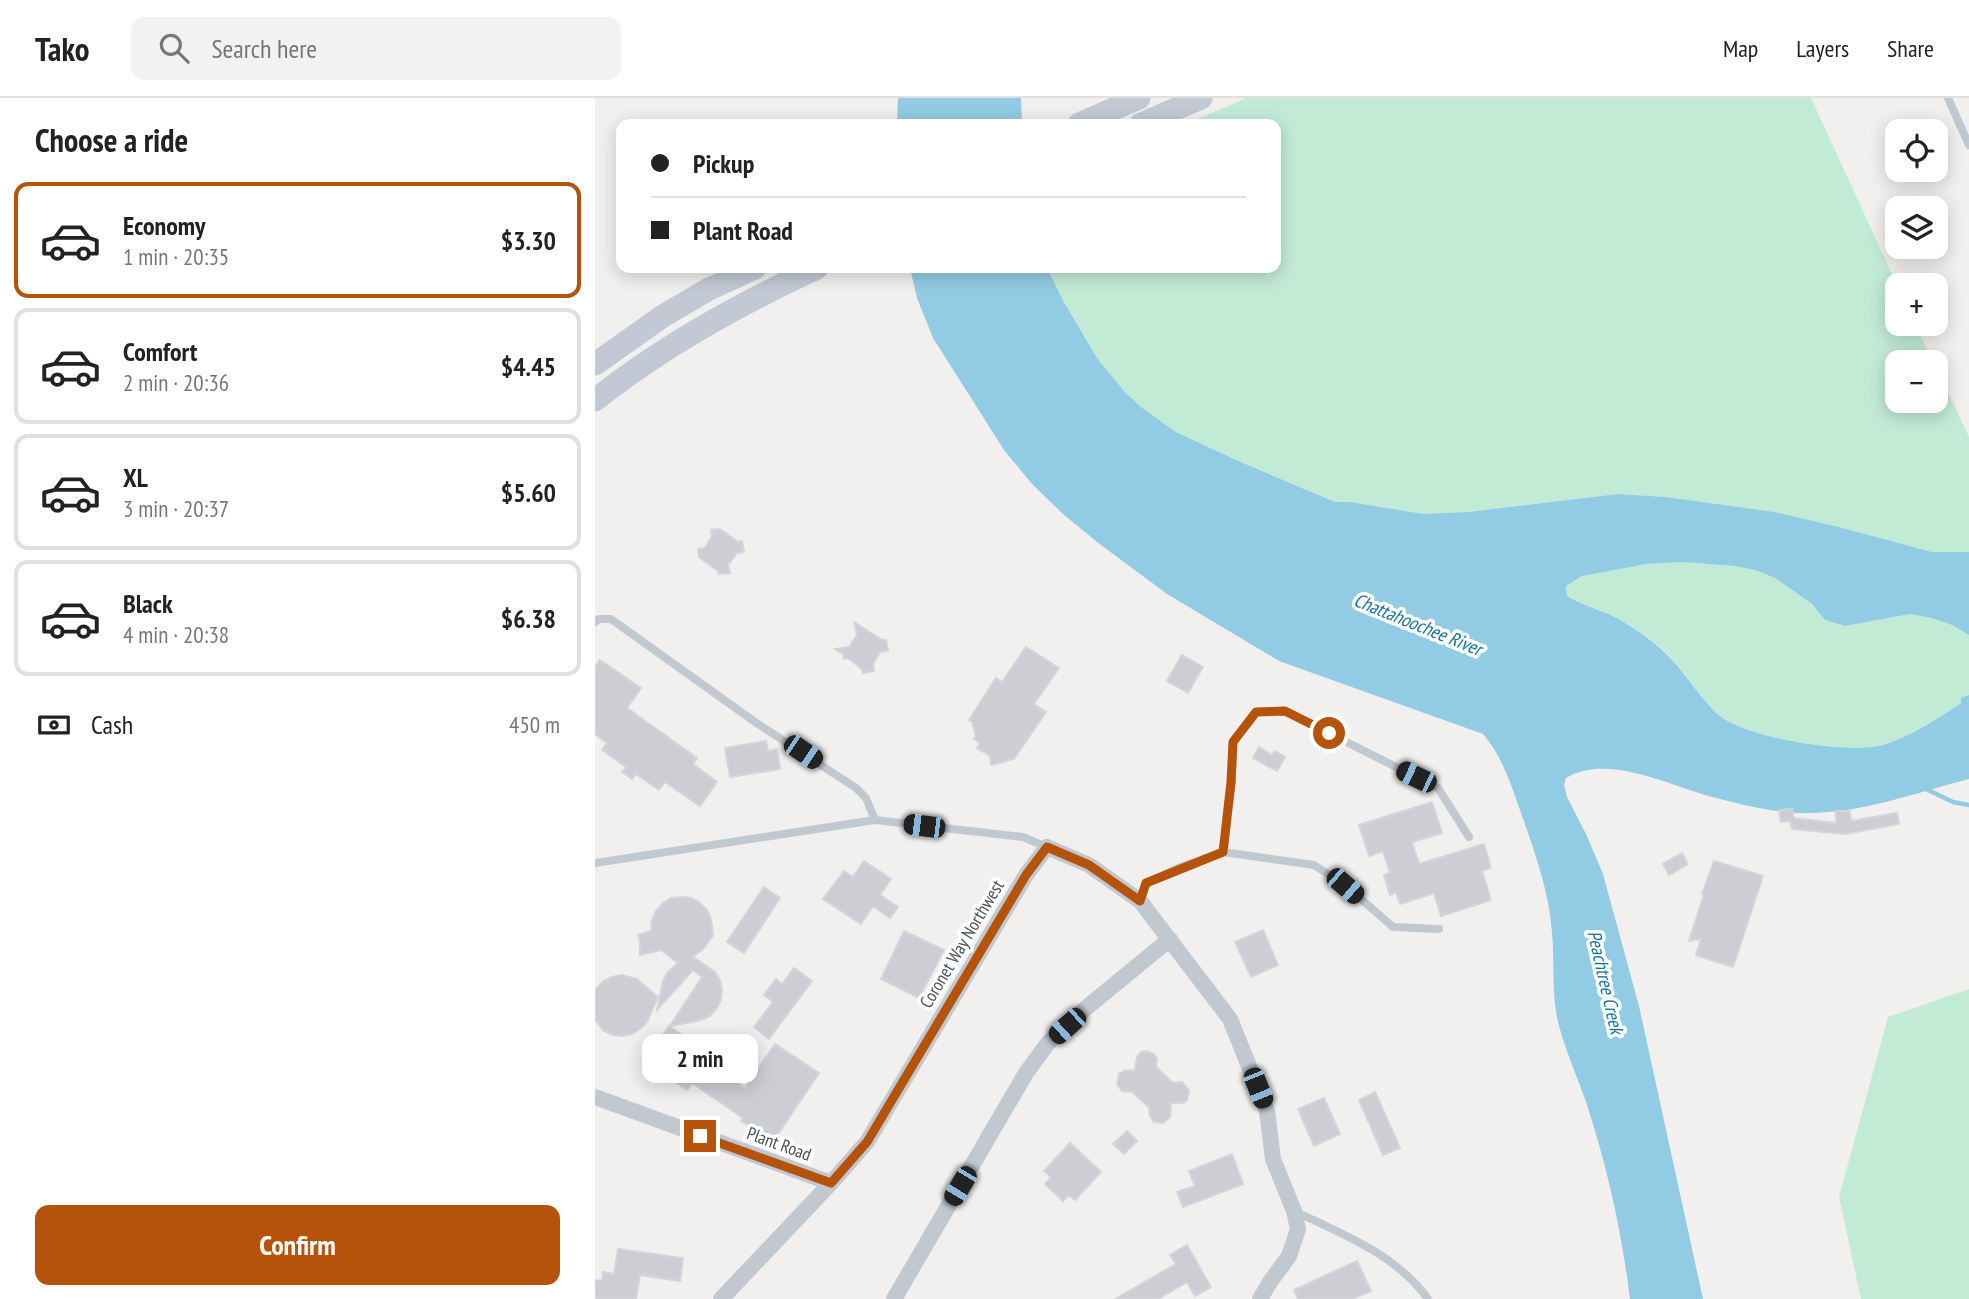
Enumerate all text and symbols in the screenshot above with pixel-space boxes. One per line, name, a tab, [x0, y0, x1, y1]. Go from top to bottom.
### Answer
search box	[131, 17, 621, 80]
text: Tako	[35, 27, 89, 70]
icon: search	[155, 29, 193, 67]
text: Search here	[211, 32, 317, 65]
text: Map	[1723, 33, 1758, 64]
text: Layers	[1796, 33, 1849, 64]
text: Share	[1887, 33, 1934, 64]
text: Choose a ride	[35, 119, 188, 161]
map controls	[1885, 119, 1948, 413]
button: locate	[1885, 119, 1948, 182]
text: Pickup	[693, 147, 754, 180]
button: layers	[1885, 196, 1948, 259]
icon: car	[39, 209, 102, 272]
text: Economy	[123, 209, 205, 242]
text: Plant Road	[693, 214, 793, 247]
text: $3.30	[501, 224, 556, 257]
text: 1 min · 20:35	[123, 242, 229, 271]
button: +	[1885, 273, 1948, 336]
icon: car	[39, 335, 102, 398]
text: Comfort	[123, 335, 197, 368]
text: $4.45	[501, 350, 556, 383]
button: −	[1885, 350, 1948, 413]
text: 2 min · 20:36	[123, 368, 229, 397]
icon: car	[39, 461, 102, 524]
text: XL	[123, 461, 148, 494]
text: $5.60	[501, 476, 556, 509]
text: 3 min · 20:37	[123, 494, 229, 523]
icon: car	[39, 587, 102, 650]
text: Black	[123, 587, 173, 620]
water label: Chattahoochee River	[1351, 587, 1488, 662]
text: $6.38	[501, 602, 556, 635]
text: 4 min · 20:38	[123, 620, 229, 649]
icon: cash	[35, 706, 73, 744]
text: Cash	[91, 708, 133, 741]
text: 450 m	[509, 710, 560, 739]
route start	[1313, 717, 1345, 749]
car	[780, 732, 827, 772]
car	[1393, 758, 1440, 796]
car	[902, 813, 947, 839]
car	[1323, 864, 1368, 908]
street label: Coronet Way Northwest	[914, 875, 1009, 1012]
water label: Peachtree Creek	[1582, 928, 1630, 1038]
car	[1045, 1004, 1090, 1048]
callout: 2 min	[642, 1034, 758, 1084]
text: 2 min	[677, 1044, 723, 1073]
car	[1241, 1065, 1276, 1111]
route end	[684, 1120, 716, 1152]
street label: Plant Road	[744, 1121, 815, 1166]
car	[941, 1163, 980, 1209]
button: Confirm	[35, 1205, 560, 1285]

